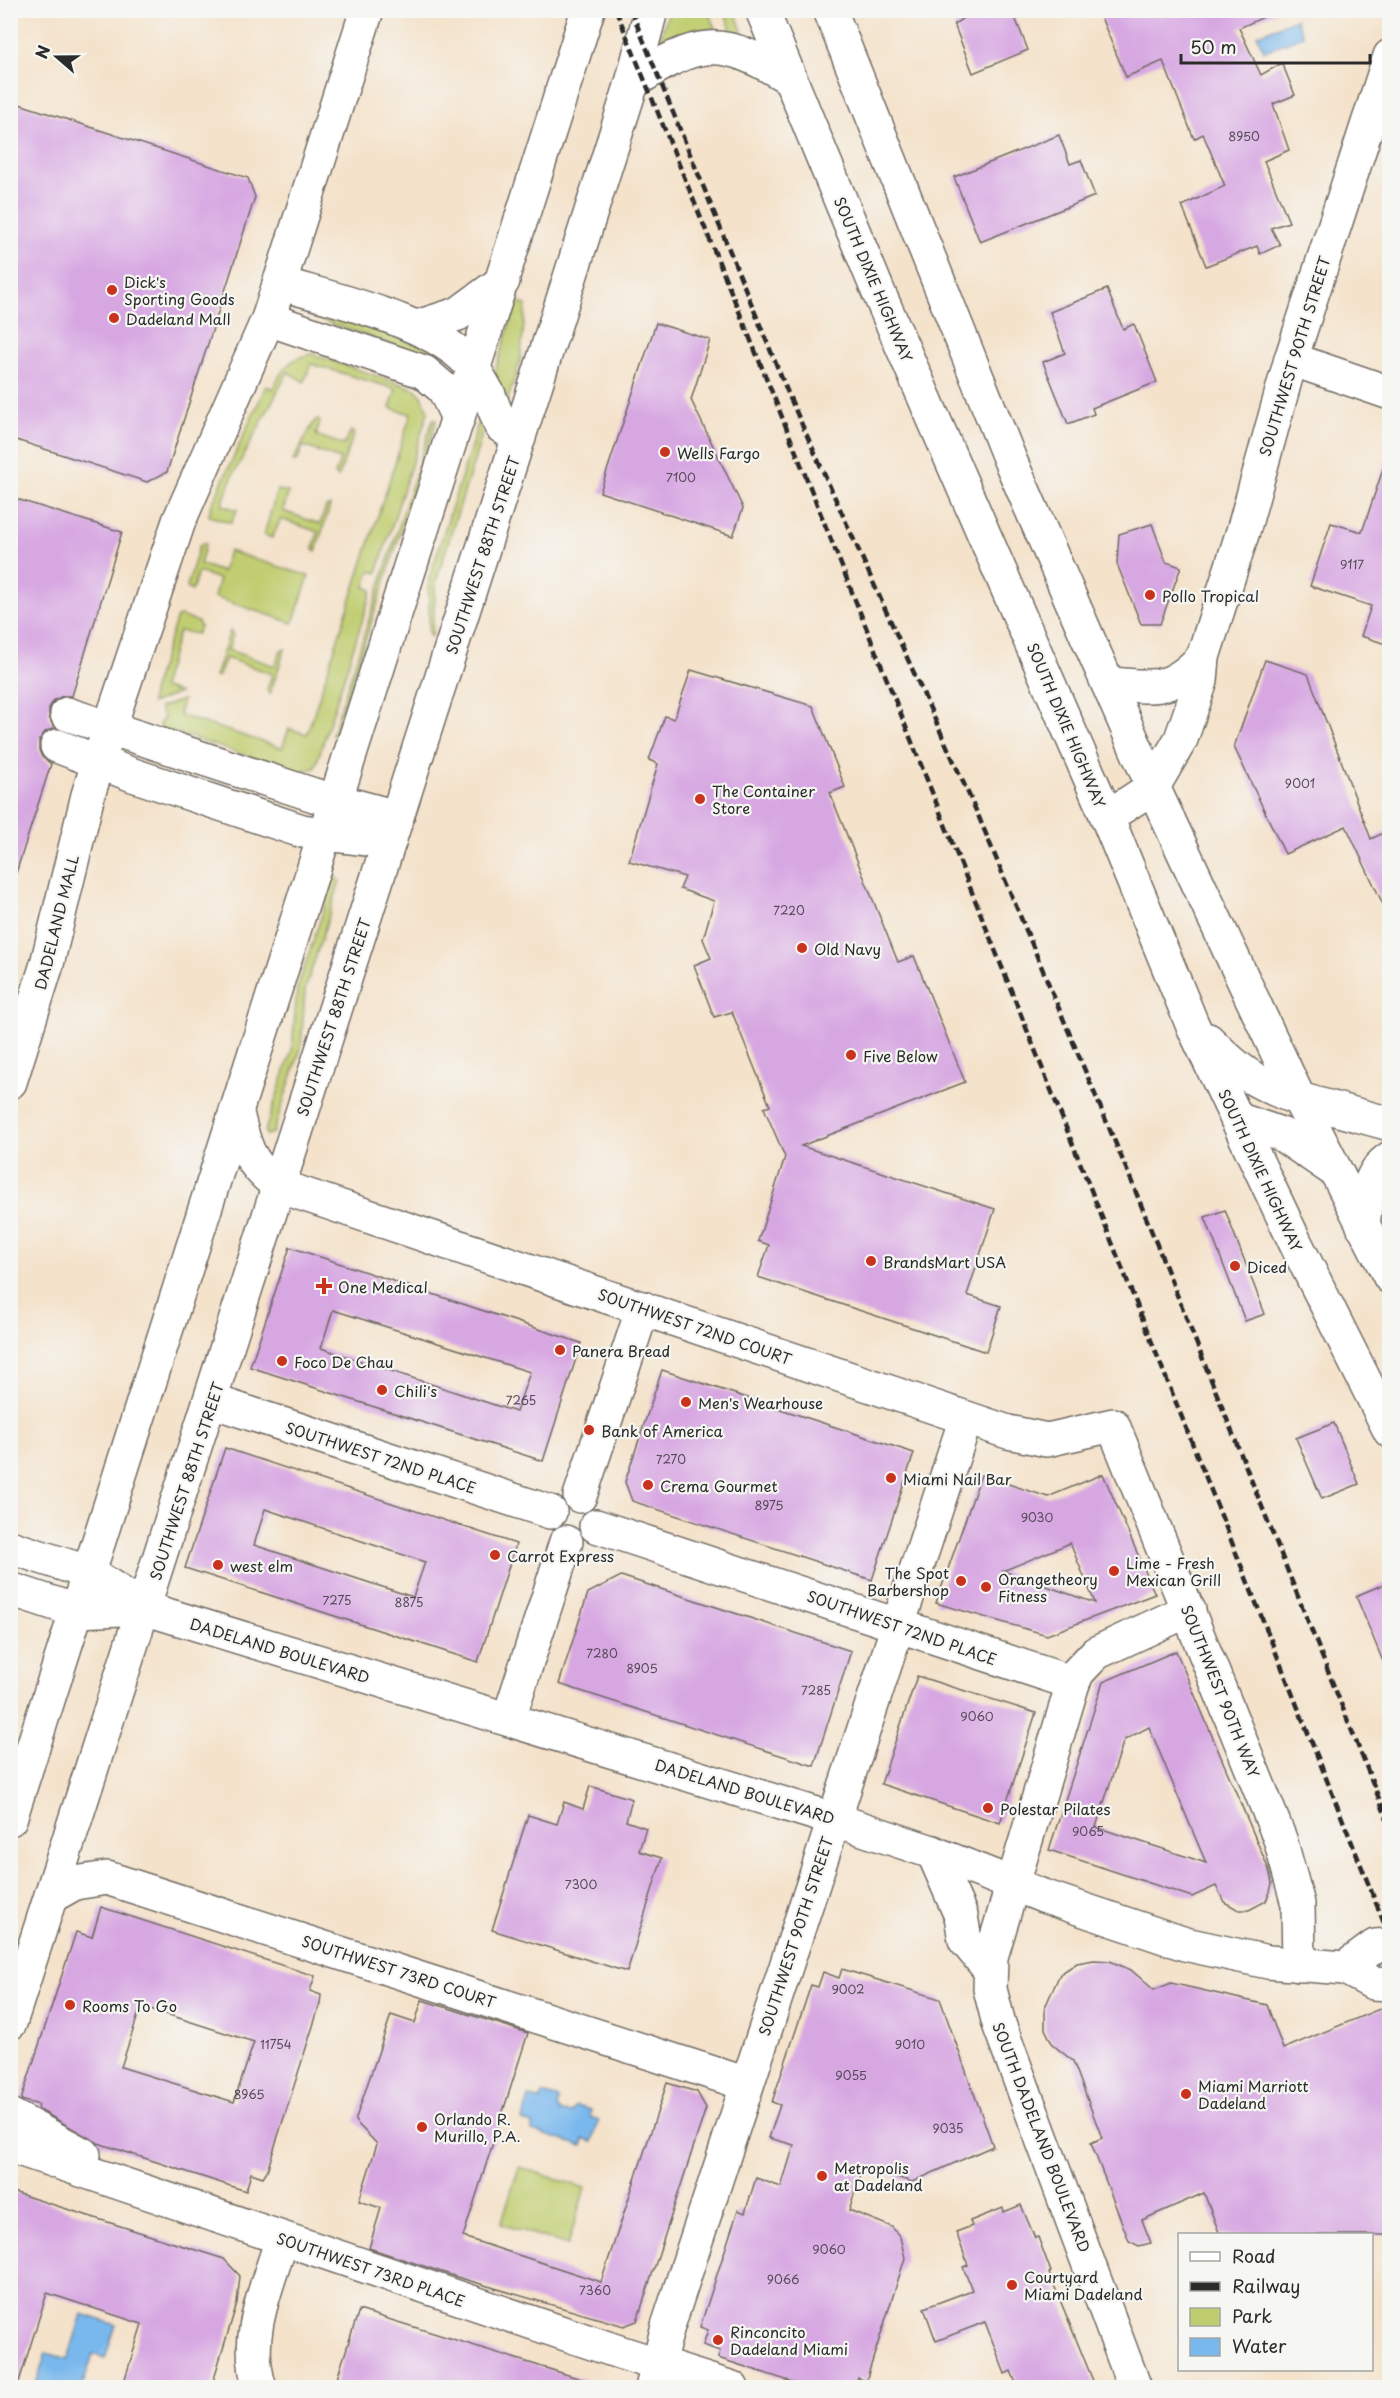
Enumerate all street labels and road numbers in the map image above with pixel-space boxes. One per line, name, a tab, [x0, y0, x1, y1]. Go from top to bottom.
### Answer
street label: SOUTH DIXIE HIGHWAY	[829, 193, 919, 366]
street label: SOUTHWEST 90TH STREET	[1253, 252, 1336, 459]
street label: SOUTHWEST 88TH STREET	[439, 452, 525, 657]
street label: SOUTH DIXIE HIGHWAY	[1022, 639, 1112, 812]
street label: DADELAND MALL	[28, 852, 84, 992]
street label: SOUTHWEST 88TH STREET	[290, 914, 376, 1119]
street label: SOUTH DIXIE HIGHWAY	[1213, 1085, 1309, 1256]
street label: SOUTHWEST 72ND COURT	[595, 1282, 796, 1370]
street label: SOUTHWEST 88TH STREET	[143, 1378, 229, 1583]
street label: SOUTHWEST 72ND PLACE	[283, 1415, 479, 1499]
street label: SOUTHWEST 72ND PLACE	[804, 1584, 1000, 1670]
street label: SOUTHWEST 90TH WAY	[1176, 1601, 1266, 1781]
street label: DADELAND BOULEVARD	[187, 1612, 373, 1688]
street label: DADELAND BOULEVARD	[652, 1753, 838, 1829]
street label: SOUTHWEST 90TH STREET	[752, 1833, 838, 2039]
street label: SOUTHWEST 73RD COURT	[299, 1929, 500, 2014]
street label: SOUTH DADELAND BOULEVARD	[987, 2019, 1097, 2255]
street label: SOUTHWEST 73RD PLACE	[274, 2226, 468, 2312]

